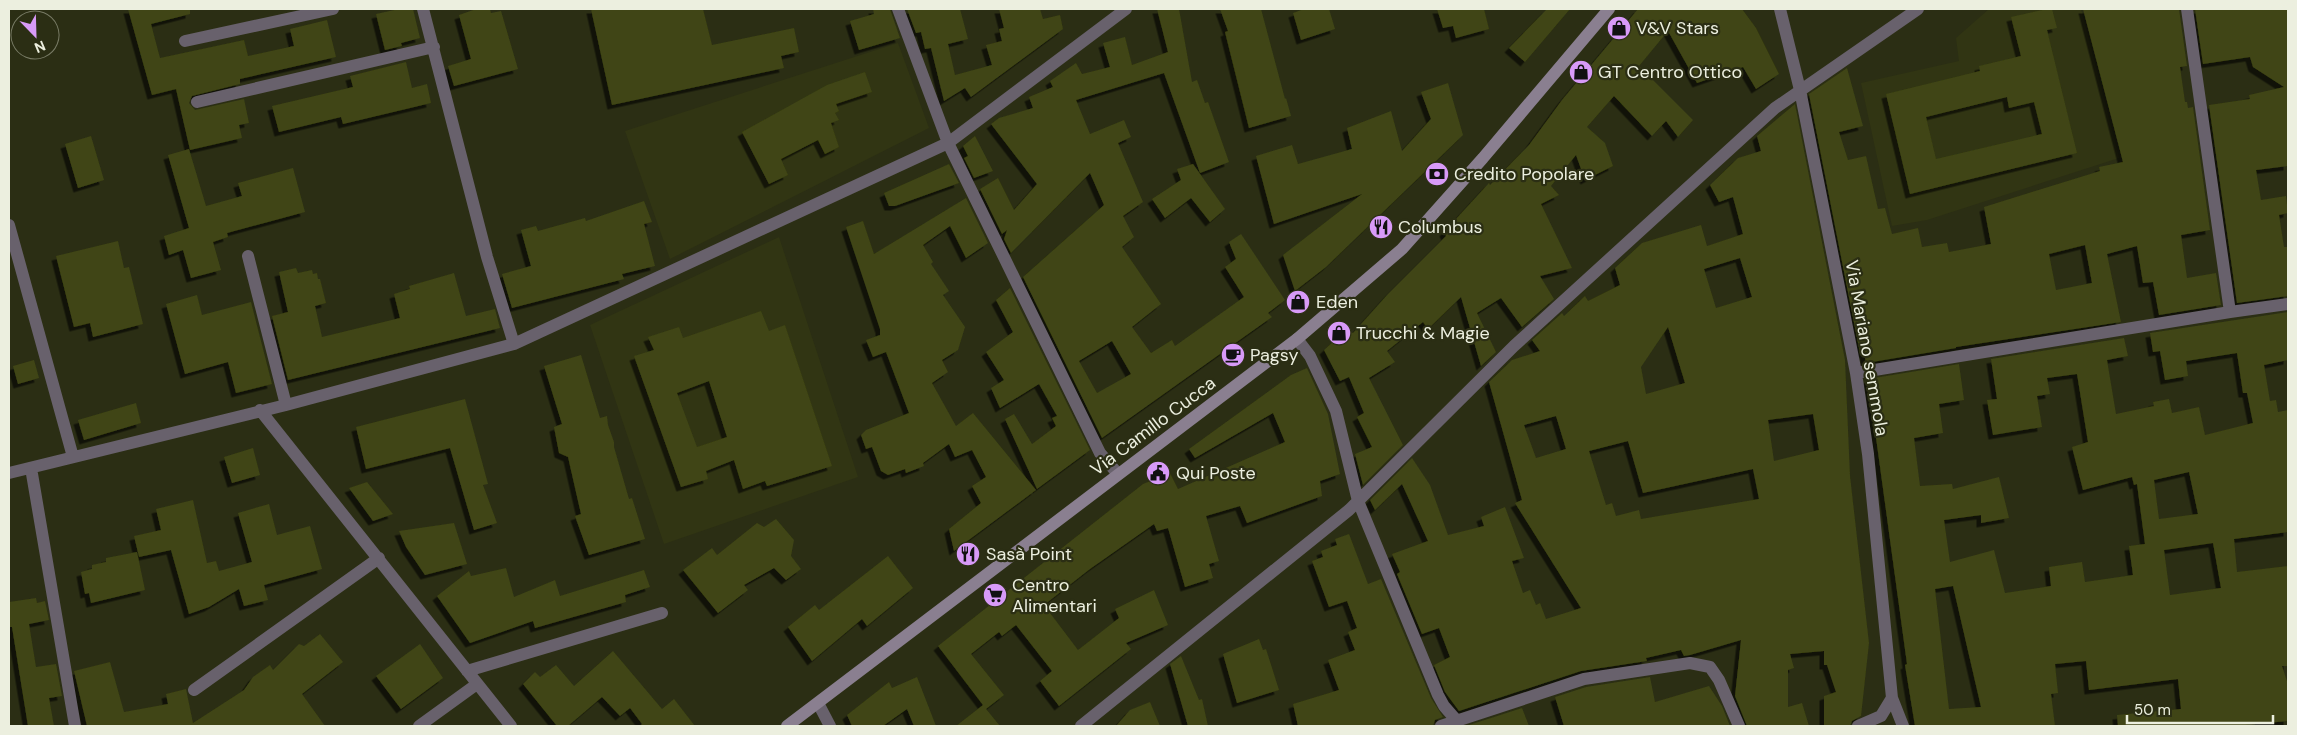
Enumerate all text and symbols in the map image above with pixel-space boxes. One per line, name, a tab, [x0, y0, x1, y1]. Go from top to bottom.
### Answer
north arrow	[10, 10, 60, 60]
shop icon: V&V Stars	[1606, 15, 1632, 41]
place label: V&V Stars	[1636, 16, 1719, 40]
text: N	[32, 37, 48, 57]
shop icon: GT Centro Ottico	[1568, 59, 1594, 85]
place label: GT Centro Ottico	[1598, 60, 1742, 84]
bank icon: Credito Popolare	[1424, 161, 1450, 187]
place label: Credito Popolare	[1454, 162, 1594, 186]
restaurant icon: Columbus	[1368, 214, 1394, 240]
place label: Columbus	[1398, 215, 1483, 239]
street label: Via Mariano semmola	[1840, 258, 1894, 438]
shop icon: Eden	[1285, 289, 1311, 315]
place label: Eden	[1316, 290, 1358, 314]
shop icon: Trucchi & Magie	[1326, 320, 1352, 346]
place label: Trucchi & Magie	[1356, 321, 1490, 345]
cafe icon: Pagsy	[1220, 342, 1246, 368]
place label: Pagsy	[1250, 343, 1299, 367]
street label: Via Camillo Cucca	[1085, 371, 1221, 481]
public building icon: Qui Poste	[1145, 460, 1171, 486]
place label: Qui Poste	[1176, 461, 1256, 485]
restaurant icon: Sasà Point	[955, 541, 981, 567]
place label: Sasà Point	[986, 542, 1072, 566]
place label: Centro Alimentari	[1012, 573, 1097, 618]
supermarket icon: Centro Alimentari	[982, 582, 1008, 608]
scale bar	[2127, 692, 2273, 724]
text: 50 m	[2134, 700, 2171, 720]

